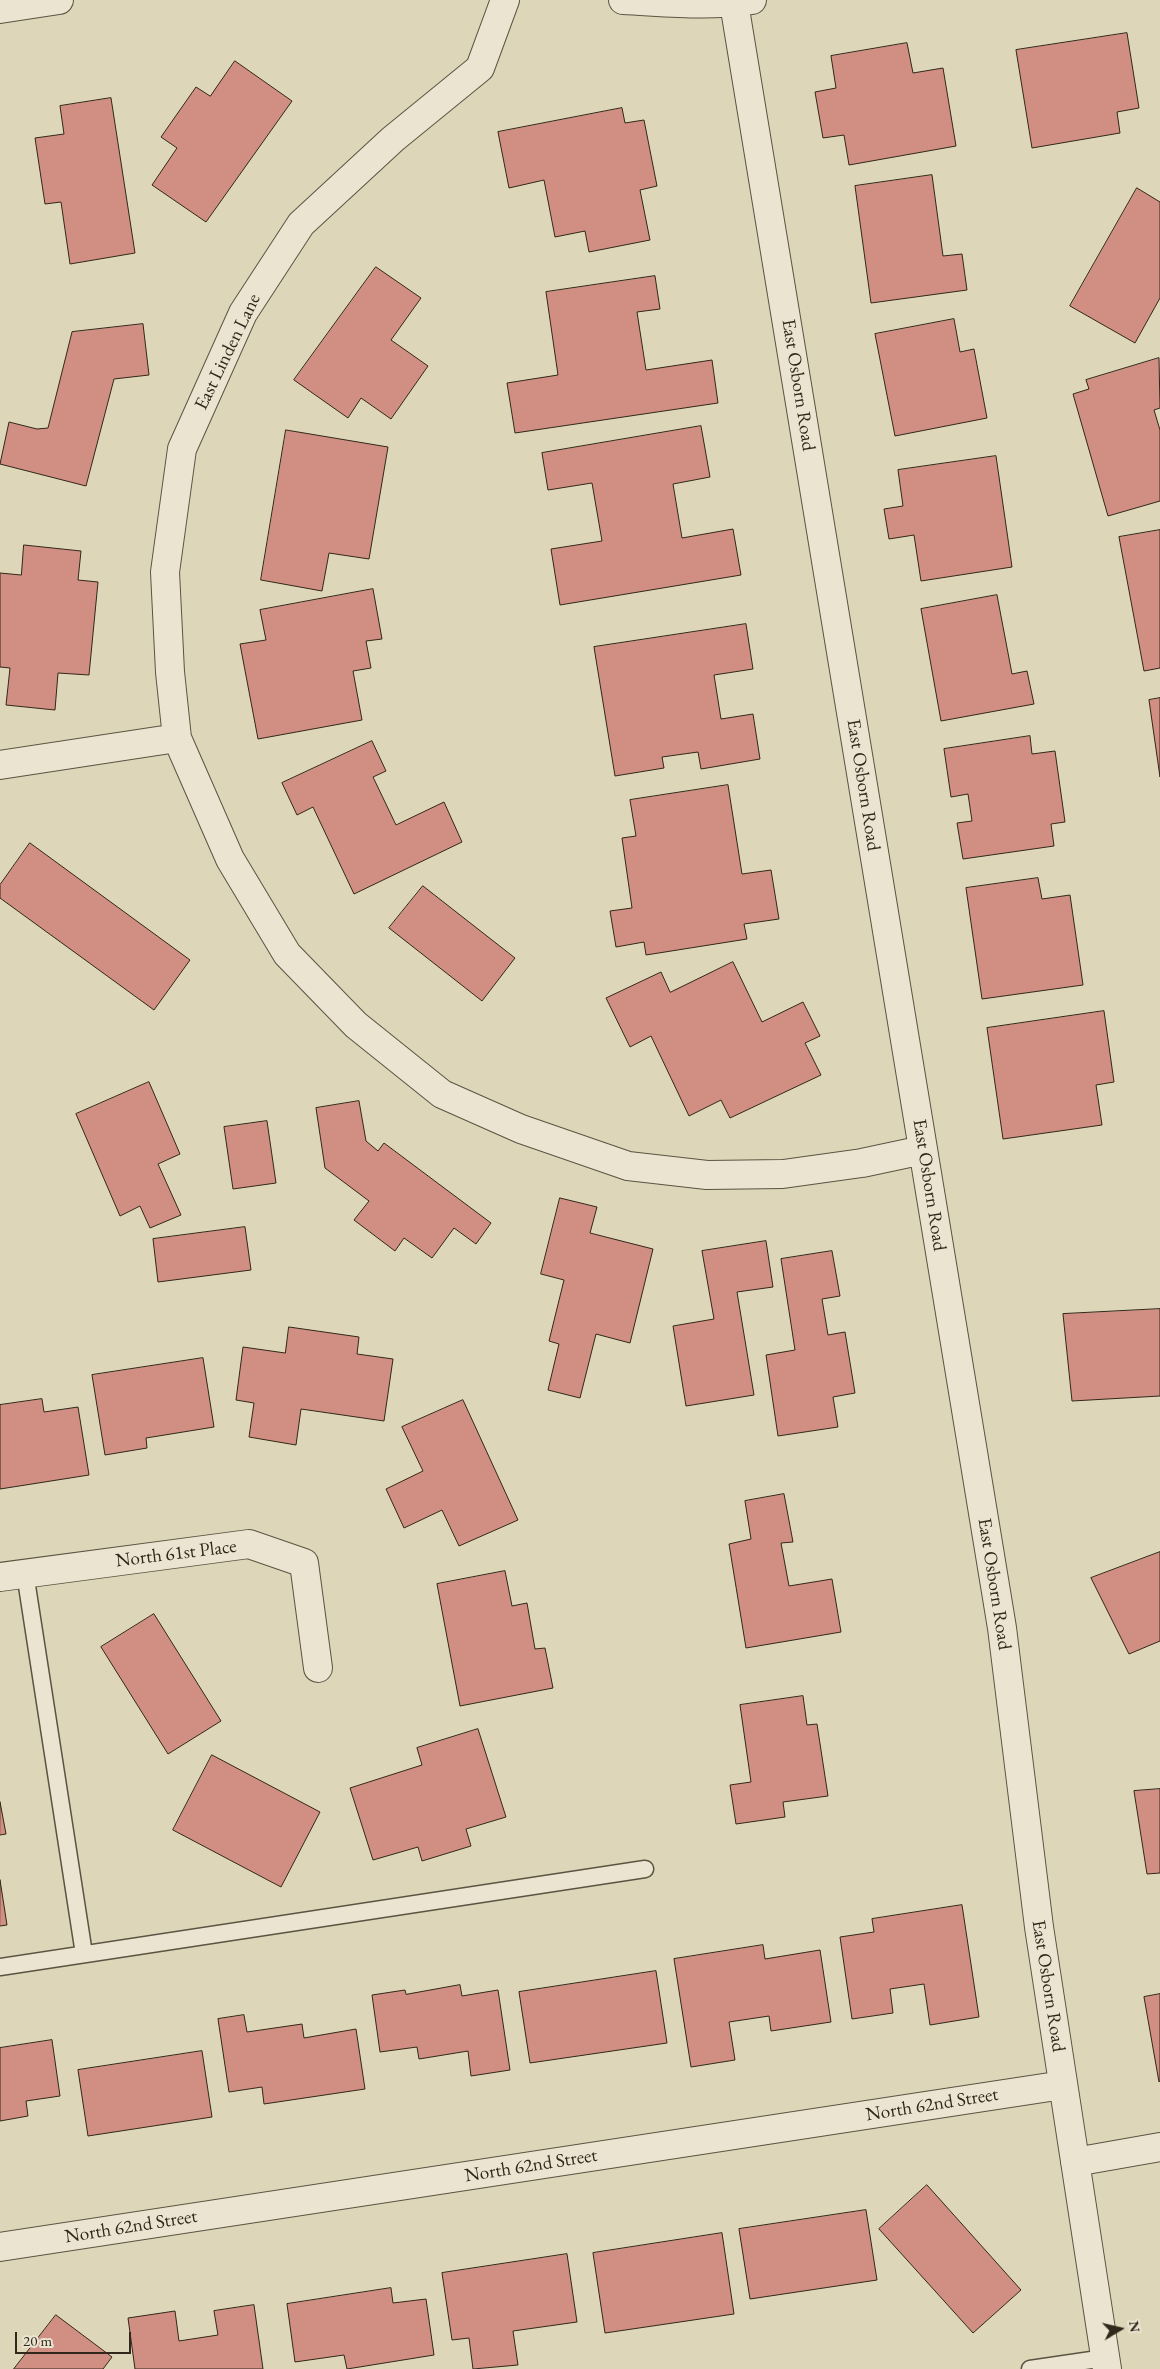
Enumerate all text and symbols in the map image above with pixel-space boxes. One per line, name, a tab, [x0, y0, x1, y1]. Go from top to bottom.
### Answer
street label: East Linden Lane	[190, 290, 266, 414]
street label: East Osborn Road	[776, 317, 820, 453]
street label: East Osborn Road	[841, 717, 885, 853]
street label: East Osborn Road	[907, 1117, 951, 1253]
street label: East Osborn Road	[972, 1516, 1016, 1652]
street label: North 61st Place	[114, 1535, 238, 1573]
street label: East Osborn Road	[1026, 1918, 1070, 2054]
street label: North 62nd Street	[864, 2083, 1000, 2127]
street label: North 62nd Street	[463, 2144, 599, 2188]
street label: North 62nd Street	[63, 2205, 199, 2249]
north arrow	[1095, 2304, 1145, 2354]
text: N	[1125, 2320, 1145, 2334]
scale bar	[18, 2322, 134, 2354]
text: 20 m	[23, 2331, 52, 2350]

